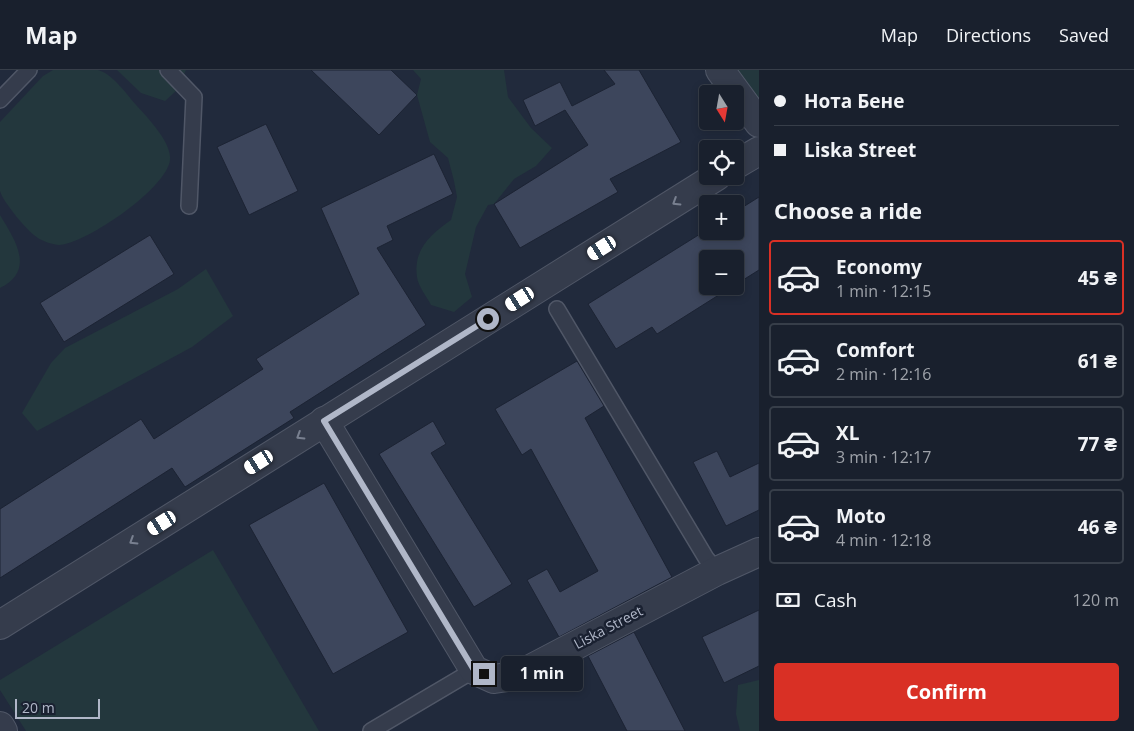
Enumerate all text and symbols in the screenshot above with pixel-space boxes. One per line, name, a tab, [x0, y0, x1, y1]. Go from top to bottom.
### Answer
text: Map	[25, 18, 77, 51]
text: Map	[881, 23, 918, 47]
text: Directions	[946, 23, 1031, 47]
text: Saved	[1059, 23, 1109, 47]
north arrow	[699, 85, 744, 130]
map controls	[699, 85, 744, 295]
text: Нота Бене	[804, 88, 904, 114]
text: Liska Street	[804, 137, 916, 163]
button: locate	[699, 140, 744, 185]
button: +	[699, 195, 744, 240]
text: Choose a ride	[774, 195, 922, 225]
one-way arrow	[672, 196, 681, 205]
car	[585, 234, 618, 262]
button: −	[699, 250, 744, 295]
text: Economy	[836, 254, 922, 280]
icon: car	[776, 255, 821, 300]
text: 45 ₴	[1078, 265, 1117, 291]
text: 1 min · 12:15	[836, 280, 931, 302]
car	[503, 285, 536, 313]
route start	[477, 308, 499, 330]
text: Comfort	[836, 337, 915, 363]
icon: car	[776, 338, 821, 383]
text: 61 ₴	[1078, 348, 1117, 374]
text: 2 min · 12:16	[836, 363, 931, 385]
text: XL	[836, 420, 859, 446]
icon: car	[776, 421, 821, 466]
one-way arrow	[297, 430, 306, 440]
text: 77 ₴	[1078, 431, 1117, 457]
text: 3 min · 12:17	[836, 446, 931, 468]
car	[242, 448, 275, 476]
text: Moto	[836, 503, 886, 529]
icon: car	[776, 504, 821, 549]
car	[145, 509, 178, 537]
text: 46 ₴	[1078, 514, 1117, 540]
text: 4 min · 12:18	[836, 529, 931, 551]
one-way arrow	[130, 535, 139, 545]
icon: cash	[774, 586, 802, 614]
text: Cash	[814, 587, 857, 613]
text: 120 m	[1073, 589, 1119, 611]
street label: Liska Street	[570, 601, 646, 653]
callout: 1 min	[502, 656, 584, 692]
text: 1 min	[520, 662, 564, 684]
route end	[473, 663, 495, 685]
button: Confirm	[774, 663, 1119, 721]
scale bar	[15, 696, 100, 719]
text: 20 m	[22, 698, 55, 717]

